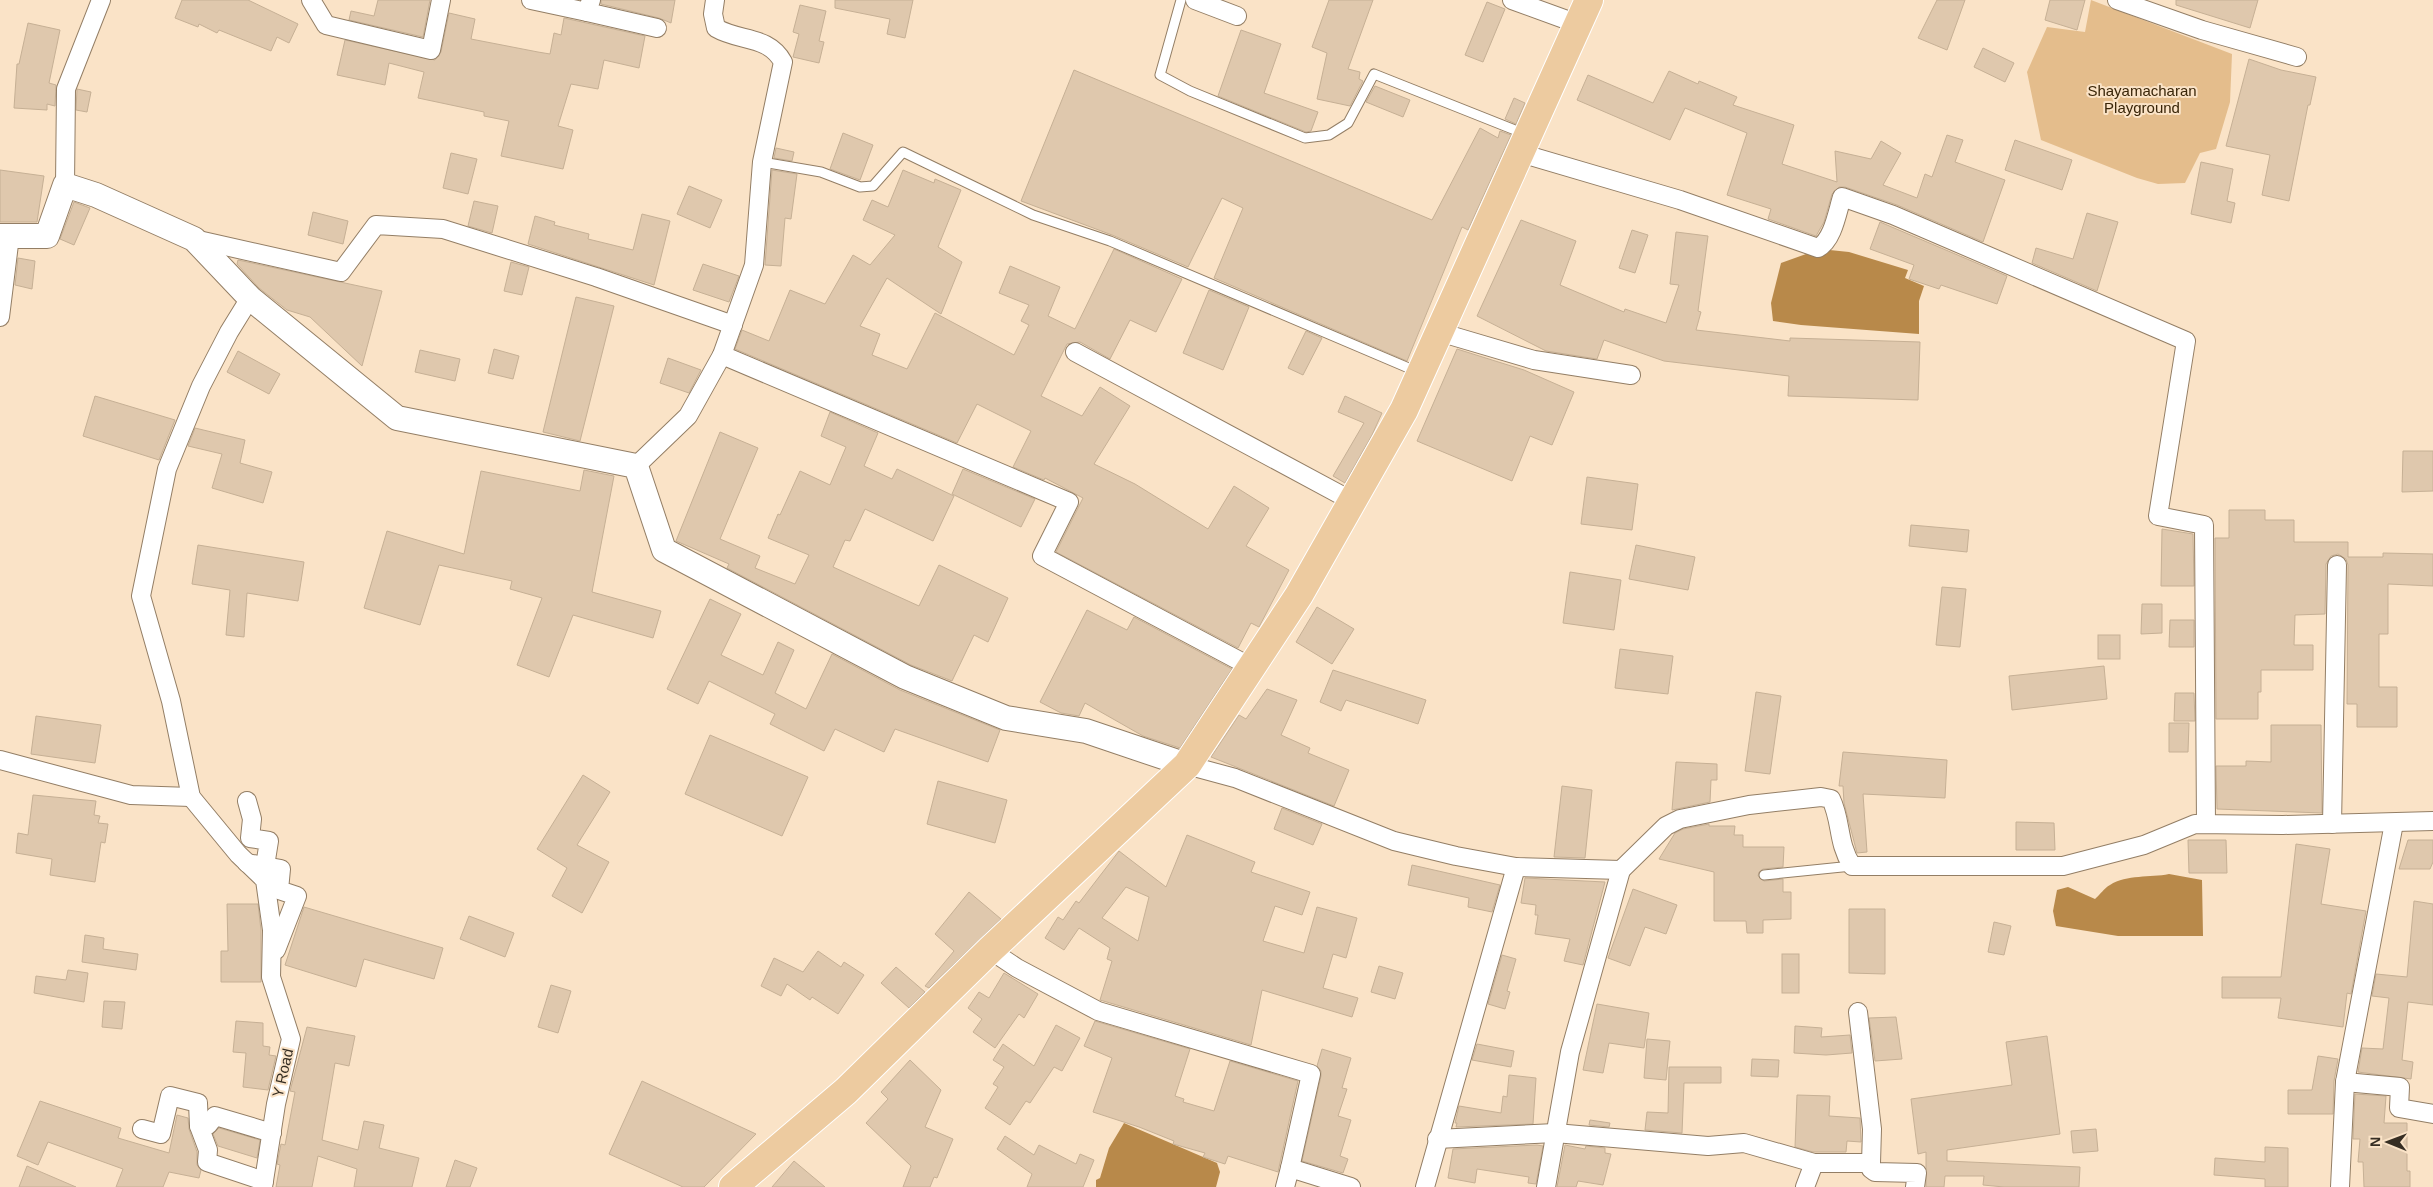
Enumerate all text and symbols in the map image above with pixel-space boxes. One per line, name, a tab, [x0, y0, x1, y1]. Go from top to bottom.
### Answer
park label: Shayamacharan Playground	[2087, 82, 2197, 116]
street label: Y Road	[269, 1047, 296, 1099]
north arrow	[2363, 1117, 2413, 1167]
text: N	[2367, 1137, 2383, 1147]

